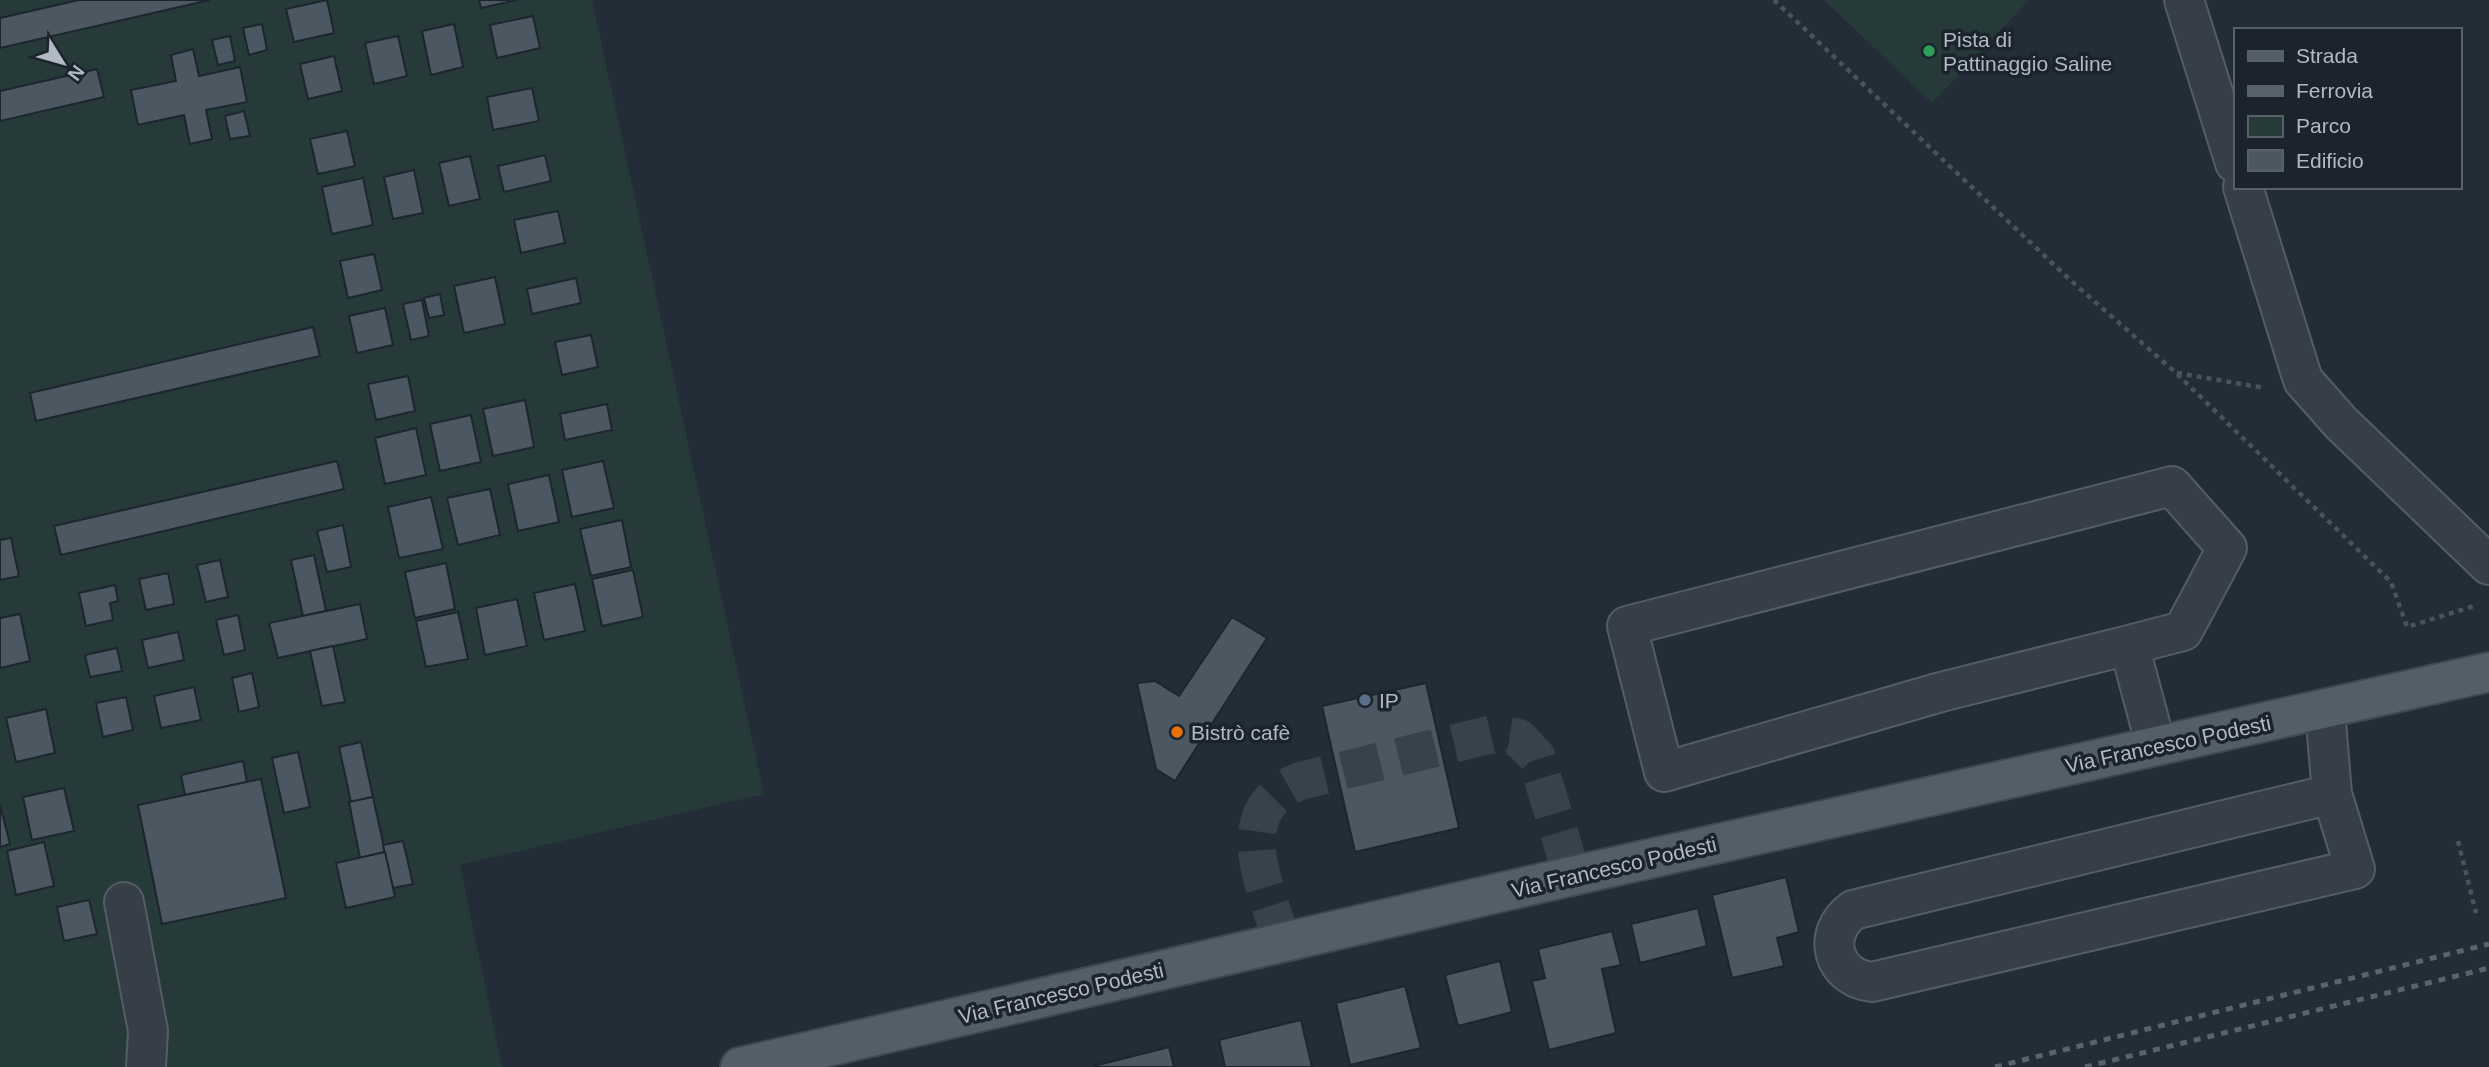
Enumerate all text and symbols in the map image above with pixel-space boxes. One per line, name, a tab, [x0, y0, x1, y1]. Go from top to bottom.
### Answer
north arrow	[28, 28, 98, 98]
place label: Pista di Pattinaggio Saline	[1943, 28, 2112, 75]
legend	[2234, 28, 2461, 189]
marker: Pista di Pattinaggio Saline	[1921, 43, 1937, 59]
text: Strada	[2296, 44, 2358, 67]
text: N	[64, 61, 89, 85]
text: Ferrovia	[2296, 79, 2373, 102]
text: Parco	[2296, 114, 2351, 137]
text: Edificio	[2296, 149, 2364, 172]
place label: IP	[1379, 689, 1399, 712]
marker: IP	[1357, 692, 1373, 708]
street label: Via Francesco Podesti	[2063, 711, 2273, 777]
place label: Bistrò cafè	[1191, 721, 1290, 744]
marker: Bistrò cafè	[1169, 724, 1185, 740]
street label: Via Francesco Podesti	[1509, 832, 1719, 902]
street label: Via Francesco Podesti	[956, 958, 1166, 1028]

